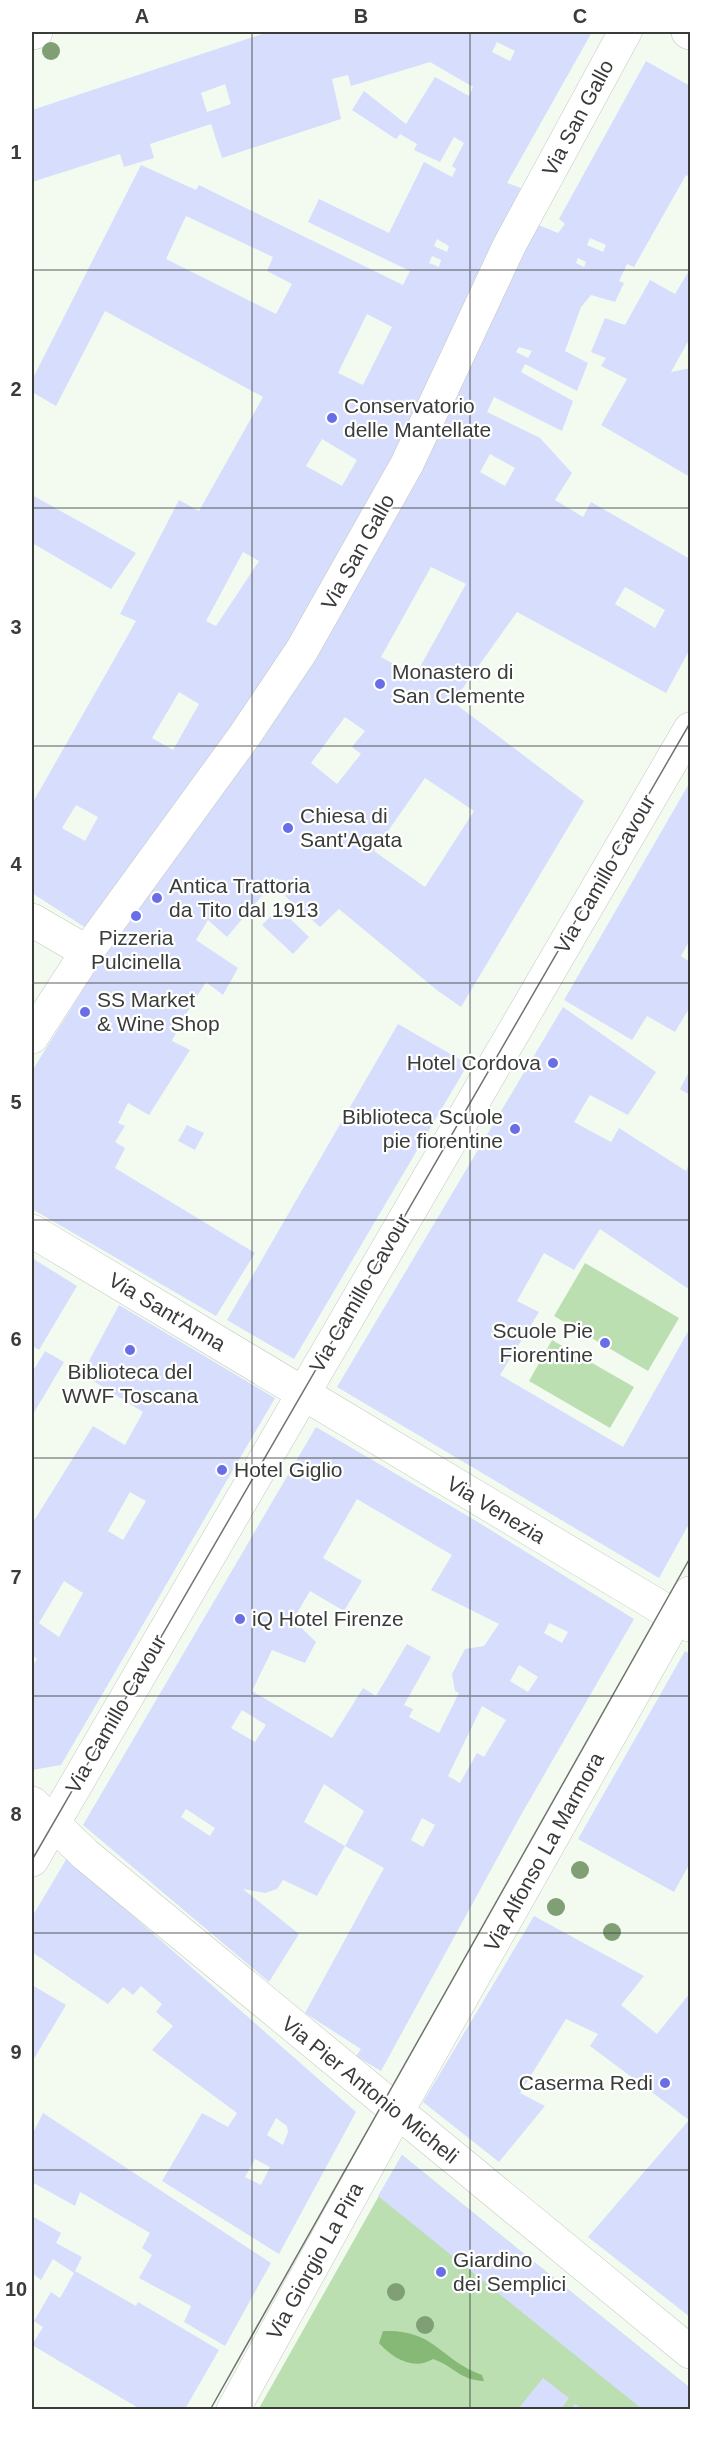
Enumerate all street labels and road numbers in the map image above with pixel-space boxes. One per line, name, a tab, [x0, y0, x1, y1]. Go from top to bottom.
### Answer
street label: Via San Gallo	[537, 56, 618, 180]
street label: Via San Gallo	[316, 490, 399, 613]
street label: Via Camillo Cavour	[550, 790, 659, 957]
street label: Via Camillo Cavour	[305, 1209, 414, 1376]
street label: Via Sant'Anna	[105, 1268, 230, 1356]
street label: Via Venezia	[443, 1471, 550, 1548]
street label: Via Camillo Cavour	[61, 1630, 170, 1797]
street label: Via Alfonso La Marmora	[479, 1748, 608, 1955]
street label: Via Pier Antonio Micheli	[278, 2011, 463, 2168]
street label: Via Giorgio La Pira	[262, 2178, 367, 2343]

